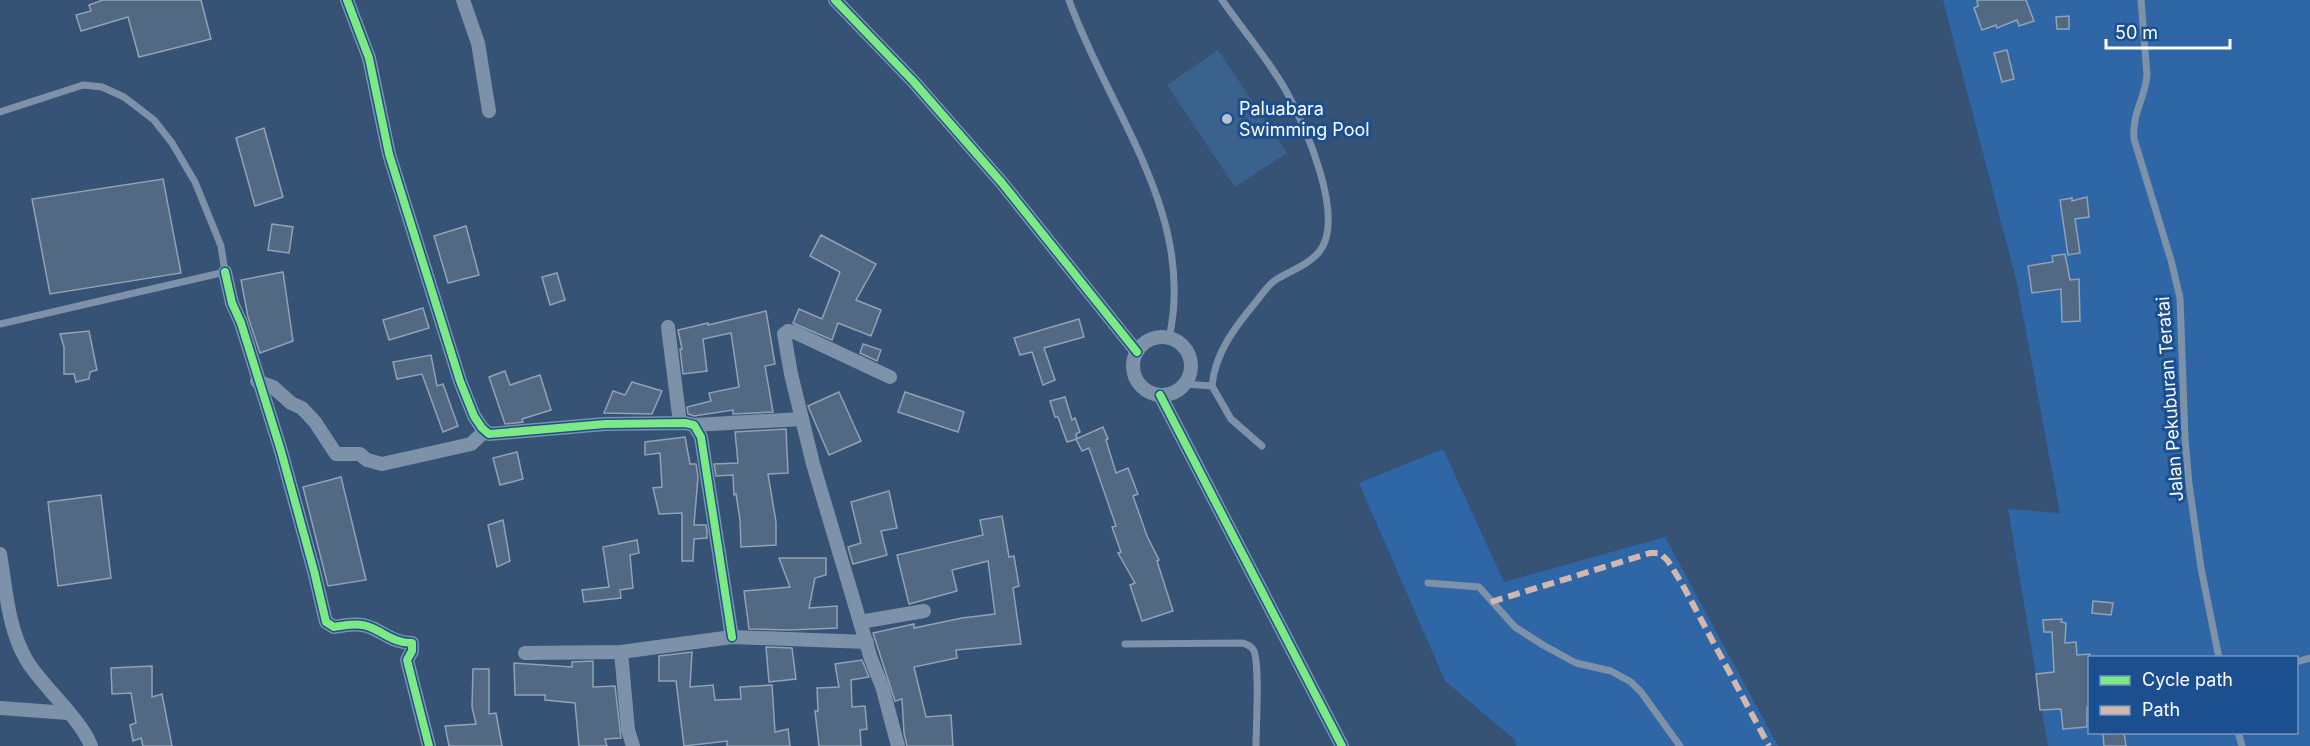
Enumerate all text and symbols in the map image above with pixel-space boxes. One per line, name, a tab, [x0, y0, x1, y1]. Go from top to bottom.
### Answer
scale bar	[2106, 12, 2230, 50]
text: 50 m	[2115, 22, 2158, 43]
place label: Paluabara Swimming Pool	[1239, 98, 1370, 140]
marker: Paluabara Swimming Pool	[1220, 112, 1234, 126]
street label: Jalan Pekuburan Teratai	[2152, 296, 2187, 502]
legend	[2088, 656, 2298, 734]
text: Cycle path	[2142, 669, 2233, 690]
text: Path	[2142, 699, 2180, 720]

